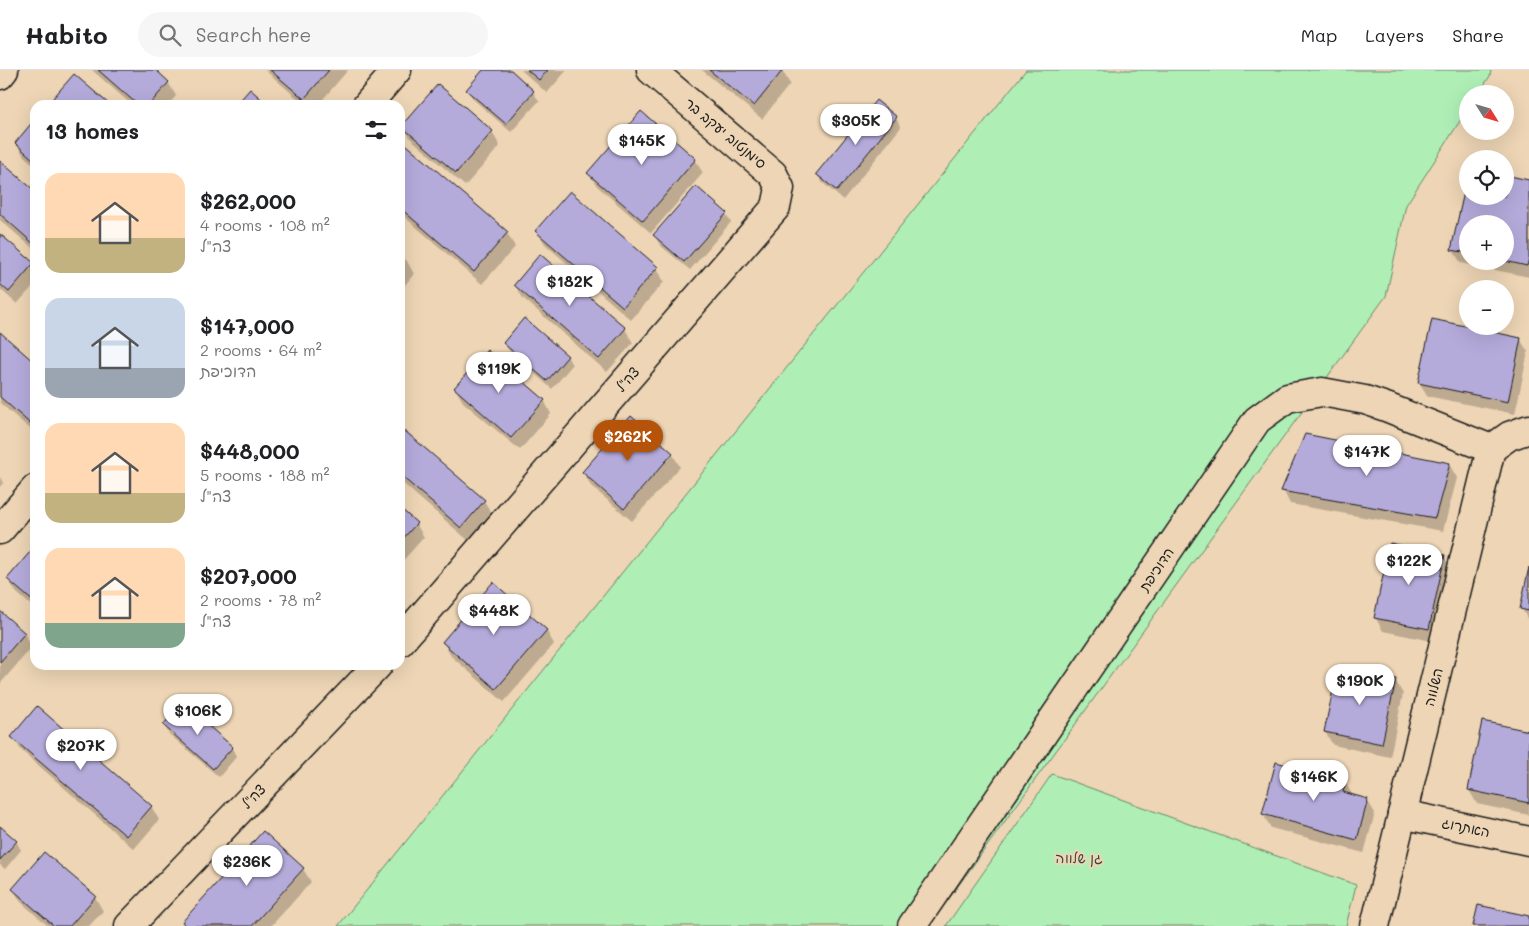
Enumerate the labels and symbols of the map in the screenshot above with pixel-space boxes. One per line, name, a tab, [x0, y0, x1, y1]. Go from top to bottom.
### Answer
north arrow	[1459, 85, 1514, 140]
street label: סימנטוב יעקב בר	[681, 93, 771, 173]
pin: $305K	[821, 104, 891, 146]
pin: $145K	[607, 124, 677, 166]
pin: $182K	[535, 264, 605, 307]
pin: $119K	[464, 352, 534, 394]
street label: צה"ל	[611, 362, 643, 396]
pin: $262K	[593, 420, 663, 462]
pin: $147K	[1332, 434, 1402, 477]
street label: הדוכיפת	[1134, 543, 1178, 596]
pin: $122K	[1374, 544, 1444, 586]
pin: $448K	[459, 594, 529, 636]
pin: $190K	[1325, 664, 1395, 706]
street label: השלווה	[1419, 666, 1447, 708]
pin: $106K	[163, 694, 233, 736]
pin: $207K	[46, 728, 116, 771]
pin: $146K	[1279, 760, 1349, 802]
street label: צה"ל	[237, 779, 269, 812]
street label: האתרוג	[1440, 813, 1492, 841]
pin: $236K	[212, 844, 282, 887]
park label: גן שלווה	[1055, 848, 1103, 867]

